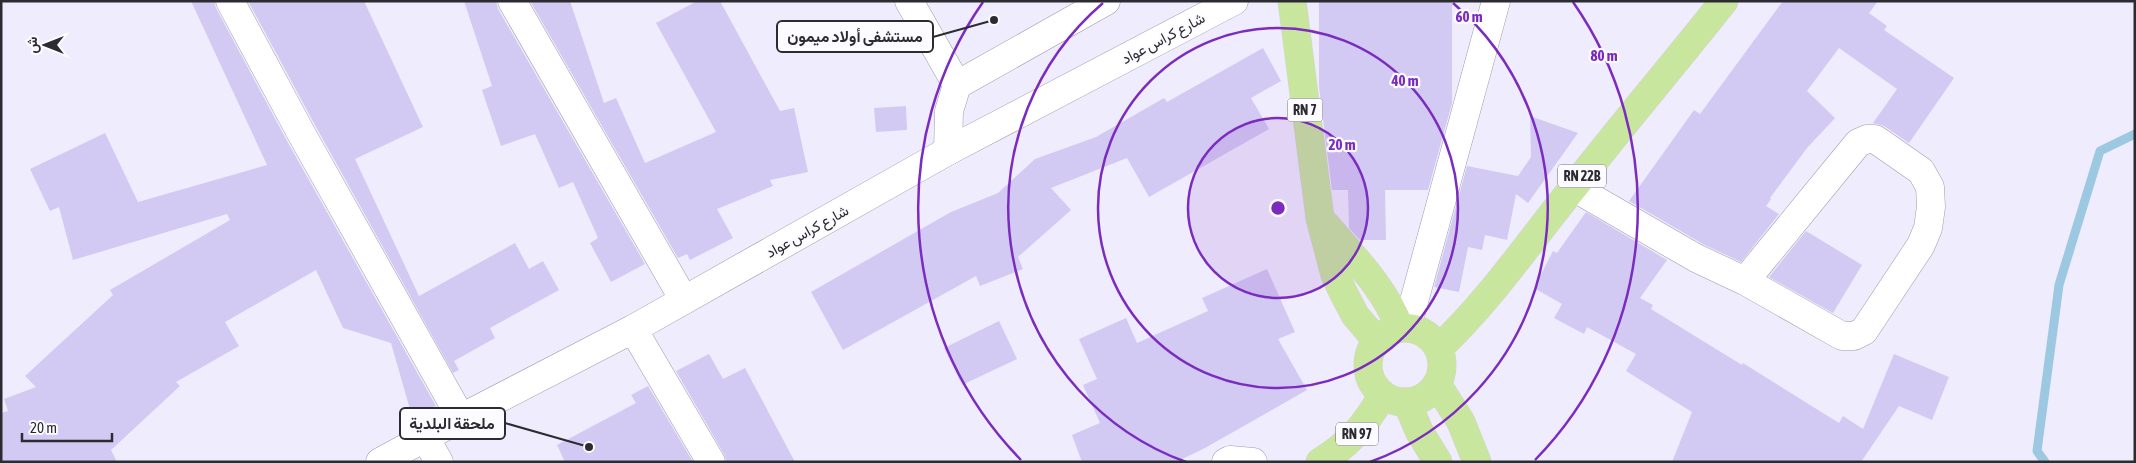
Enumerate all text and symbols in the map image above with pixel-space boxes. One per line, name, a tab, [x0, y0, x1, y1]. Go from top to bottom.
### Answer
text: 60 m	[1456, 8, 1483, 25]
street label: شارع كراس عواد	[1118, 9, 1209, 70]
north arrow	[20, 20, 70, 70]
callout: مستشفى أولاد ميمون	[777, 21, 933, 52]
text: مستشفى أولاد ميمون	[787, 27, 923, 47]
text: ش	[24, 36, 41, 53]
text: 80 m	[1591, 47, 1618, 64]
text: 40 m	[1391, 72, 1419, 89]
road number: RN 7	[1288, 98, 1322, 122]
text: 20 m	[1329, 136, 1356, 153]
road number: RN 22B	[1558, 165, 1606, 188]
centre of rings	[1269, 199, 1287, 217]
street label: شارع كراس عواد	[763, 201, 853, 263]
callout: ملحقة البلدية	[400, 408, 505, 439]
scale bar	[22, 410, 112, 442]
text: ملحقة البلدية	[409, 414, 495, 433]
text: 20 m	[30, 419, 57, 436]
road number: RN 97	[1336, 422, 1378, 446]

